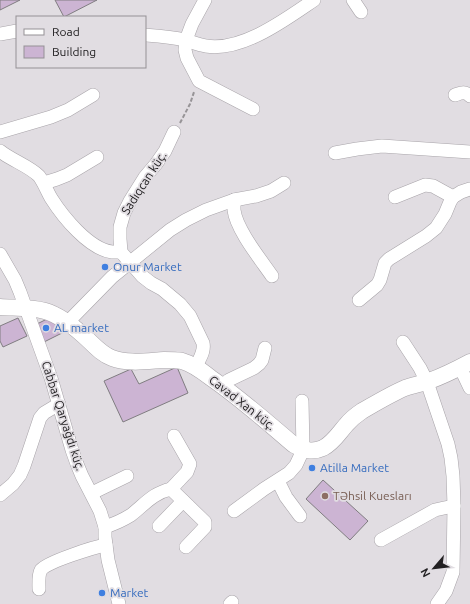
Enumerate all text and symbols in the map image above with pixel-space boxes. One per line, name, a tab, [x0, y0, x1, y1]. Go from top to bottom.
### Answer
legend	[16, 16, 146, 68]
text: Road	[52, 25, 80, 38]
text: Building	[52, 45, 96, 58]
street label: Sadıqcan küç.	[118, 149, 169, 217]
place label: Onur Market	[113, 260, 182, 273]
marker: Onur Market	[100, 262, 110, 272]
place label: AL market	[54, 321, 109, 334]
marker: AL market	[41, 323, 51, 333]
street label: Cabbar Qaryağdı küç.	[40, 359, 87, 472]
street label: Cavad Xan küç.	[207, 373, 278, 432]
place label: Atilla Market	[320, 461, 389, 474]
marker: Atilla Market	[307, 463, 317, 473]
place label: Təhsil Kuesları	[333, 489, 412, 502]
marker: Təhsil Kuesları	[320, 491, 330, 501]
north arrow	[414, 548, 454, 588]
text: N	[418, 566, 432, 579]
place label: Market	[110, 586, 149, 599]
marker: Market	[97, 588, 107, 598]

